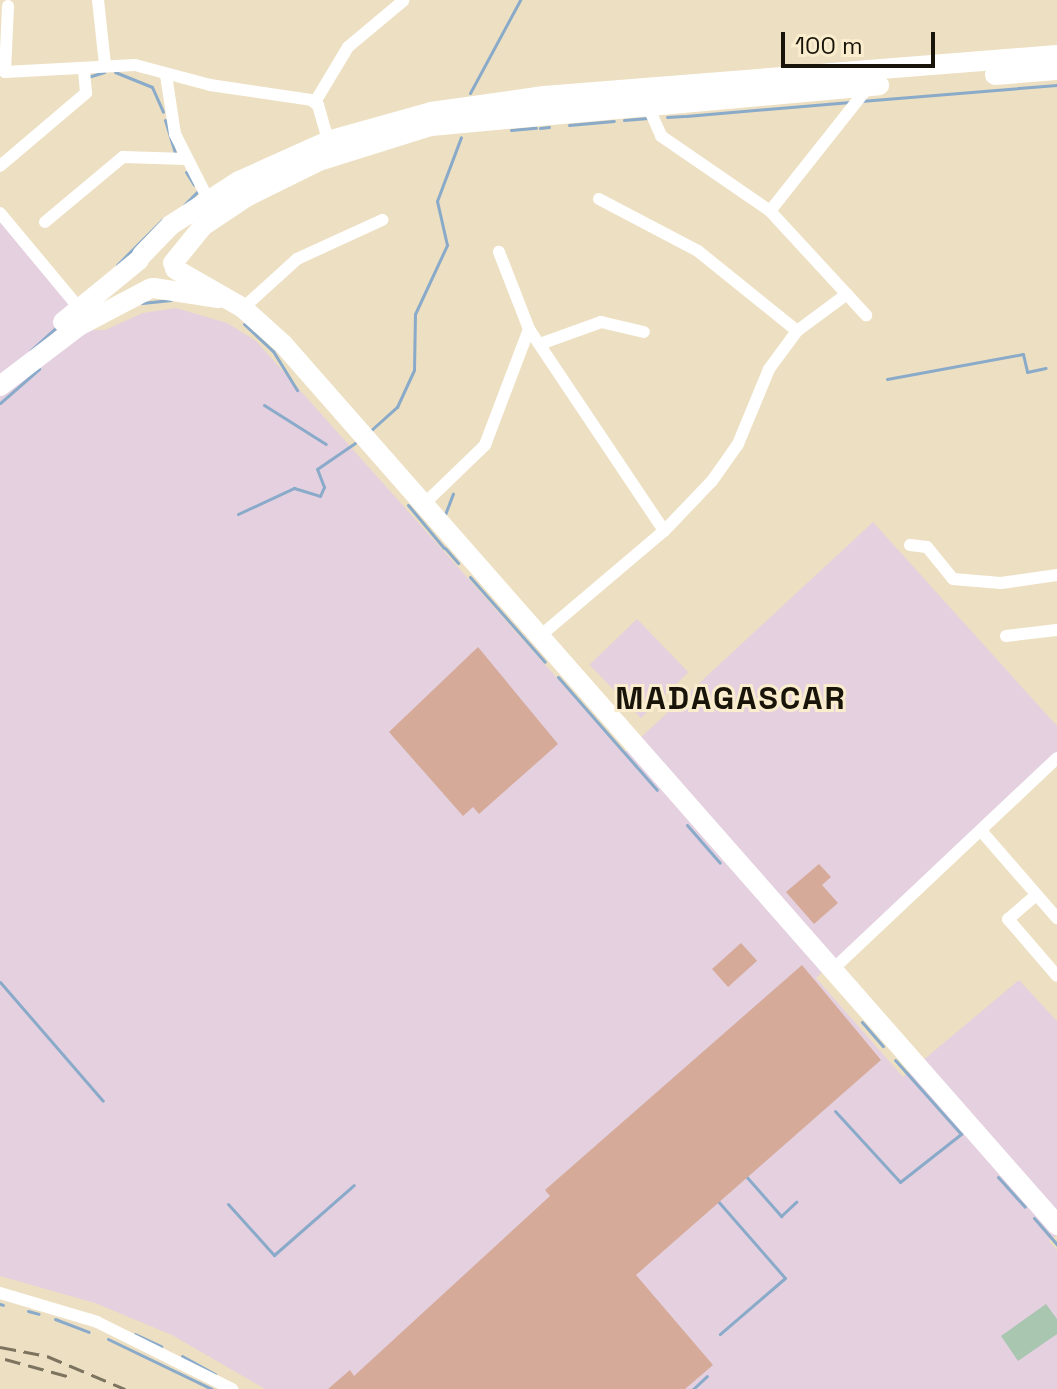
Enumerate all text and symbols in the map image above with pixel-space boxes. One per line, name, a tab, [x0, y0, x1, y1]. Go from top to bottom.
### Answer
scale bar	[785, 16, 939, 66]
text: 100 m	[795, 30, 863, 61]
district label: MADAGASCAR	[615, 679, 847, 717]

